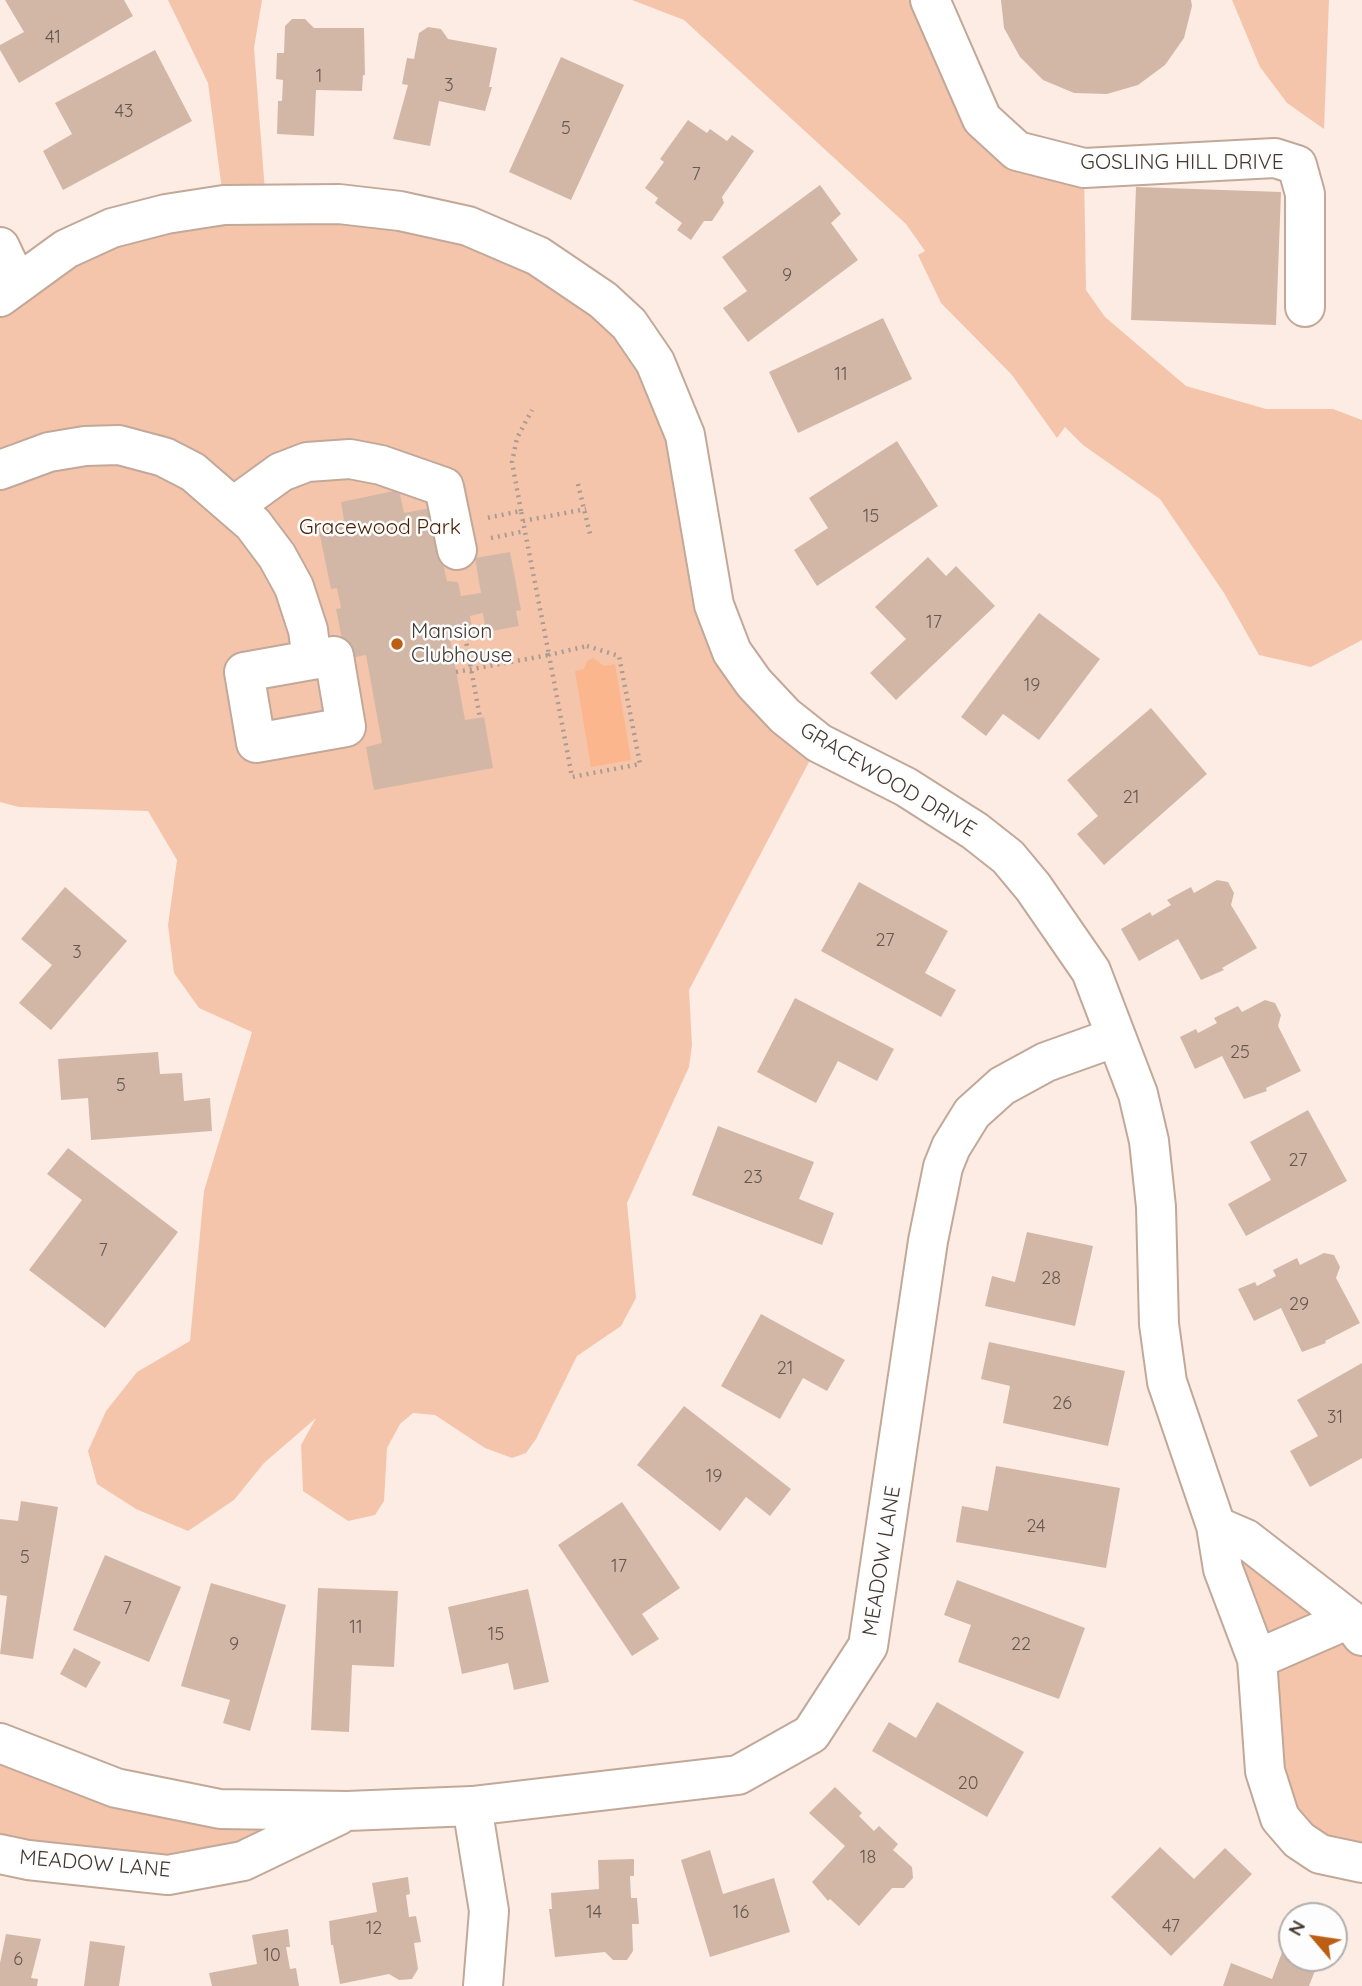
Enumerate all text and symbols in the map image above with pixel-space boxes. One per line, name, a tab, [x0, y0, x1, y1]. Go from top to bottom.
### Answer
house number: 41	[45, 27, 61, 49]
house number: 1	[316, 66, 322, 88]
house number: 3	[444, 75, 454, 97]
house number: 43	[115, 101, 133, 123]
house number: 5	[561, 118, 571, 140]
street label: GOSLING HILL DRIVE	[1080, 150, 1284, 176]
house number: 7	[691, 164, 701, 186]
house number: 9	[782, 265, 792, 287]
house number: 11	[834, 364, 848, 386]
house number: 15	[863, 506, 879, 528]
park label: Gracewood Park	[299, 515, 461, 541]
house number: 17	[926, 612, 942, 634]
place label: Mansion Clubhouse	[411, 619, 512, 669]
marker: Mansion Clubhouse	[389, 636, 405, 652]
house number: 19	[1024, 675, 1040, 697]
street label: GRACEWOOD DRIVE	[795, 717, 981, 843]
house number: 21	[1123, 787, 1139, 809]
house number: 27	[876, 930, 894, 952]
house number: 3	[72, 942, 82, 964]
house number: 25	[1230, 1042, 1250, 1064]
house number: 5	[116, 1075, 126, 1097]
house number: 27	[1289, 1150, 1307, 1172]
house number: 23	[743, 1167, 763, 1189]
house number: 7	[98, 1240, 108, 1262]
house number: 28	[1041, 1268, 1061, 1290]
house number: 29	[1289, 1294, 1309, 1316]
house number: 21	[777, 1358, 793, 1380]
house number: 26	[1052, 1393, 1072, 1415]
house number: 31	[1327, 1407, 1343, 1429]
house number: 19	[706, 1466, 722, 1488]
street label: MEADOW LANE	[858, 1484, 906, 1638]
house number: 24	[1026, 1516, 1046, 1538]
house number: 5	[20, 1547, 30, 1569]
house number: 17	[611, 1556, 627, 1578]
house number: 7	[122, 1598, 132, 1620]
house number: 11	[349, 1617, 363, 1639]
house number: 15	[488, 1624, 504, 1646]
house number: 9	[229, 1634, 239, 1656]
house number: 22	[1011, 1634, 1031, 1656]
house number: 20	[958, 1773, 978, 1795]
street label: MEADOW LANE	[18, 1845, 172, 1883]
house number: 18	[860, 1847, 876, 1869]
house number: 14	[586, 1902, 602, 1924]
house number: 16	[733, 1902, 749, 1924]
north arrow	[1278, 1902, 1348, 1972]
house number: 47	[1162, 1916, 1180, 1938]
text: N	[1283, 1916, 1310, 1940]
house number: 12	[366, 1918, 382, 1940]
house number: 10	[263, 1945, 281, 1967]
house number: 6	[13, 1949, 23, 1971]

